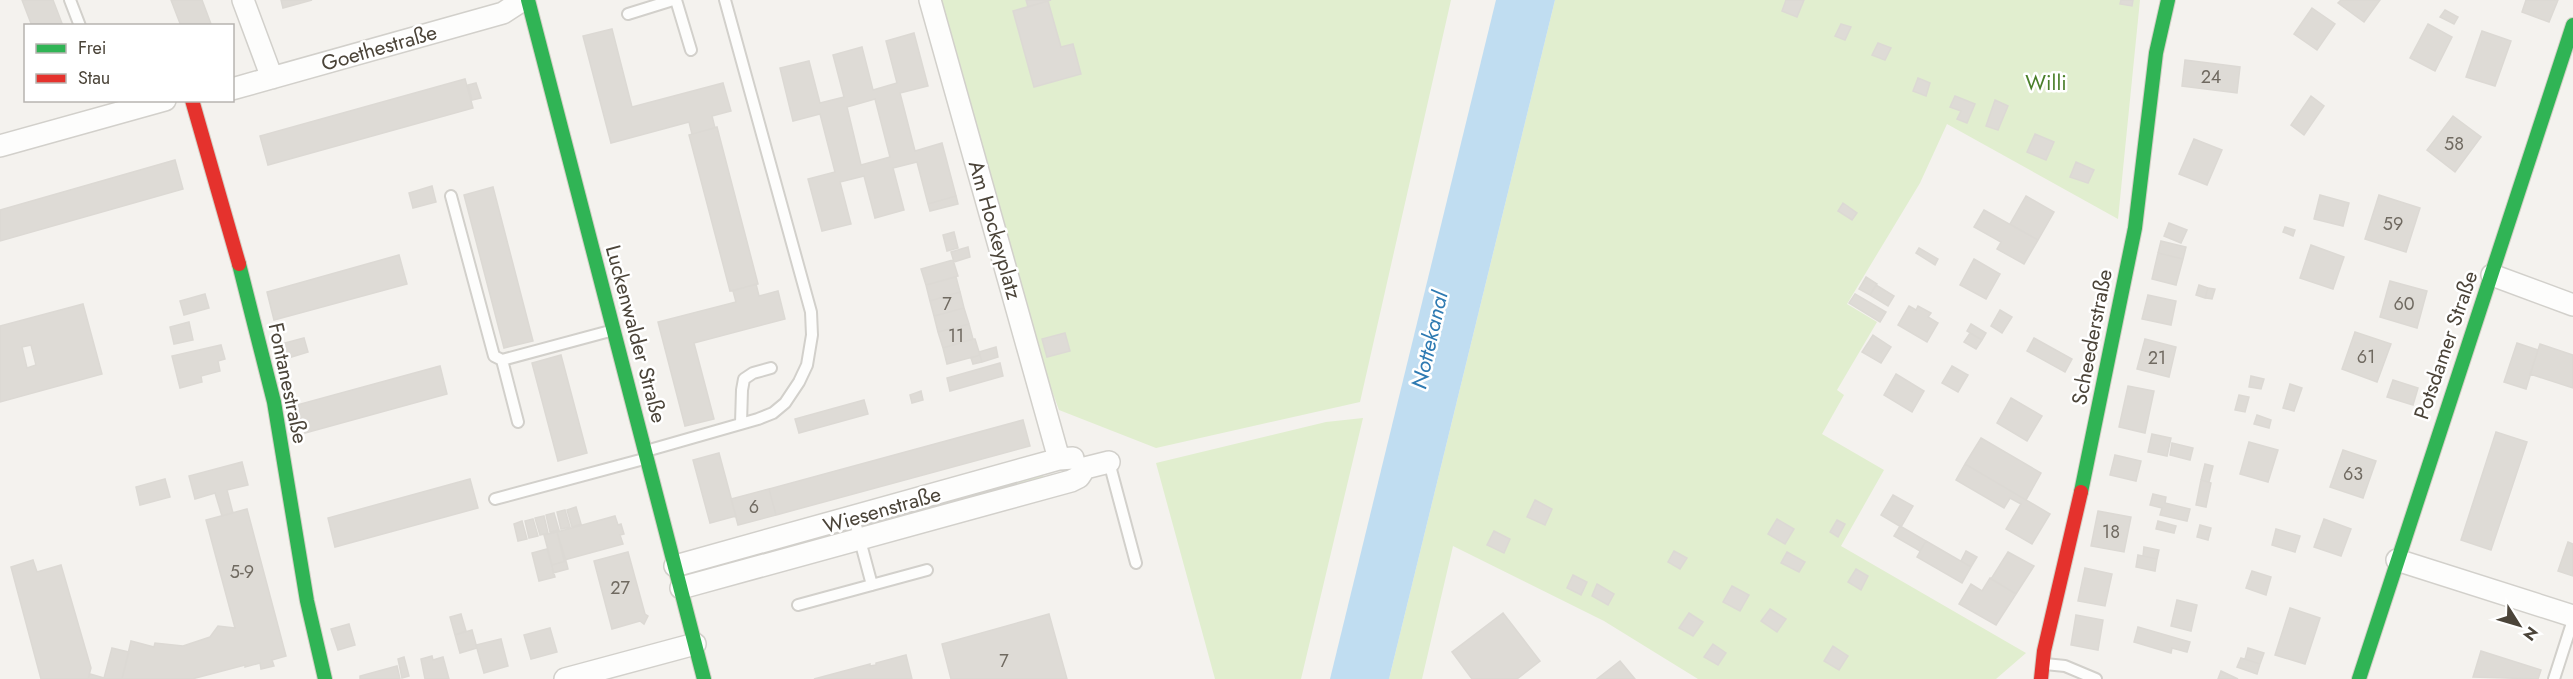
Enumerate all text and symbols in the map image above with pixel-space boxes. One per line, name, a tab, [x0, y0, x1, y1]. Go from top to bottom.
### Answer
street label: Goethestraße	[318, 17, 440, 79]
legend	[24, 24, 234, 102]
text: Frei	[78, 35, 107, 61]
house number: 24	[2201, 64, 2221, 90]
text: Stau	[78, 65, 110, 91]
park label: Willi	[2025, 68, 2067, 98]
house number: 58	[2444, 131, 2464, 157]
street label: Am Hockeyplatz	[961, 157, 1029, 303]
house number: 59	[2383, 211, 2403, 237]
street label: Luckenwalder Straße	[598, 242, 674, 426]
street label: Scheederstraße	[2064, 266, 2120, 407]
street label: Potsdamer Straße	[2407, 267, 2485, 423]
water label: Nottekanal	[1402, 287, 1456, 392]
house number: 7	[942, 291, 952, 317]
house number: 60	[2393, 291, 2415, 317]
street label: Fontanestraße	[261, 320, 315, 446]
house number: 11	[948, 323, 964, 349]
house number: 61	[2357, 344, 2375, 370]
house number: 21	[2148, 345, 2166, 371]
house number: 63	[2343, 461, 2363, 487]
street label: Wiesenstraße	[820, 479, 944, 541]
house number: 6	[749, 494, 759, 520]
house number: 18	[2102, 519, 2120, 545]
house number: 5-9	[230, 559, 254, 585]
house number: 27	[610, 575, 630, 601]
north arrow	[2489, 595, 2549, 655]
text: N	[2518, 622, 2544, 646]
house number: 7	[999, 648, 1009, 674]

